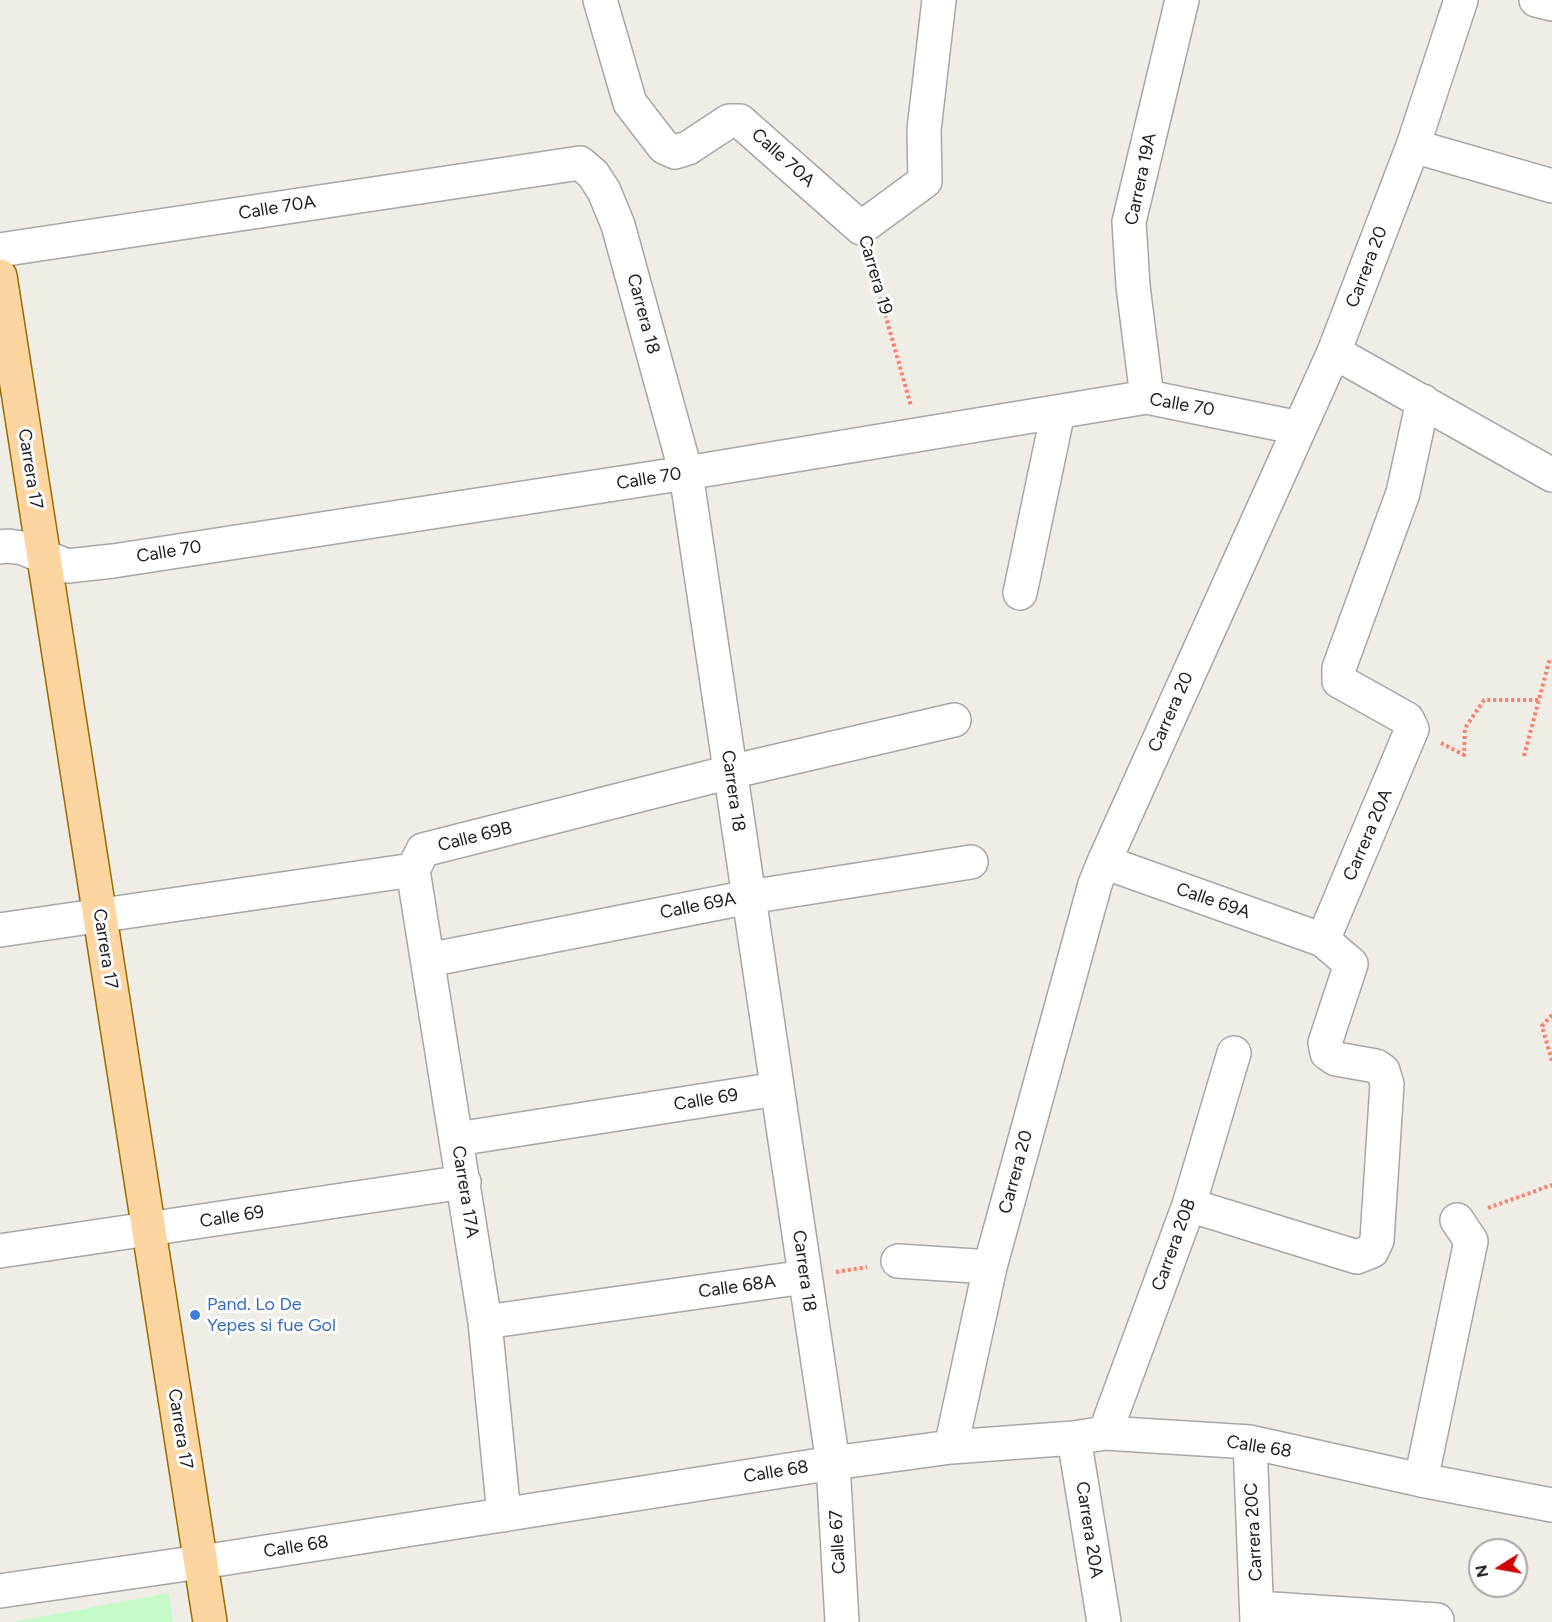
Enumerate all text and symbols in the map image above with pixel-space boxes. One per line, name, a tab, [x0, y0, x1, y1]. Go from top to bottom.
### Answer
street label: Calle 70A	[747, 124, 819, 192]
street label: Carrera 19A	[1121, 131, 1161, 227]
street label: Calle 70A	[237, 191, 317, 225]
street label: Carrera 20	[1342, 223, 1392, 311]
street label: Carrera 19	[853, 233, 897, 317]
street label: Carrera 18	[622, 271, 664, 357]
street label: Calle 70	[1148, 389, 1216, 421]
street label: Carrera 17	[13, 427, 47, 511]
street label: Calle 70	[615, 463, 683, 495]
street label: Calle 70	[135, 536, 203, 568]
street label: Carrera 20	[1144, 669, 1198, 755]
street label: Carrera 18	[717, 749, 749, 833]
street label: Carrera 20A	[1339, 786, 1397, 884]
street label: Calle 69B	[436, 817, 514, 857]
street label: Calle 69A	[1173, 878, 1253, 924]
street label: Calle 69A	[658, 888, 738, 924]
street label: Carrera 17	[88, 907, 122, 991]
street label: Calle 69	[672, 1084, 740, 1116]
street label: Carrera 20	[995, 1128, 1037, 1216]
street label: Carrera 17A	[447, 1144, 483, 1240]
street label: Carrera 20B	[1147, 1196, 1201, 1294]
street label: Calle 69	[198, 1201, 266, 1233]
street label: Carrera 18	[788, 1229, 820, 1313]
street label: Calle 68A	[697, 1271, 777, 1303]
place label: Pand. Lo De Yepes si fue Gol	[207, 1294, 336, 1336]
marker: Pand. Lo De Yepes si fue Gol	[188, 1308, 202, 1322]
street label: Carrera 17	[163, 1387, 197, 1471]
street label: Calle 68	[1225, 1431, 1293, 1463]
street label: Calle 68	[742, 1456, 810, 1488]
street label: Carrera 20A	[1071, 1480, 1107, 1580]
street label: Carrera 20C	[1241, 1482, 1267, 1582]
street label: Calle 67	[826, 1509, 850, 1575]
street label: Calle 68	[262, 1531, 330, 1563]
north arrow	[1468, 1538, 1528, 1598]
text: N	[1471, 1563, 1492, 1579]

